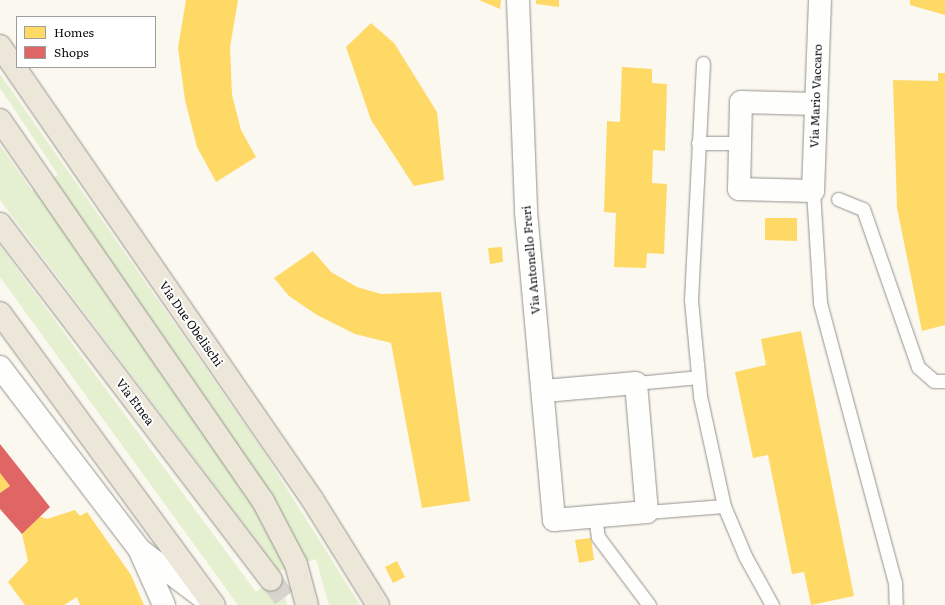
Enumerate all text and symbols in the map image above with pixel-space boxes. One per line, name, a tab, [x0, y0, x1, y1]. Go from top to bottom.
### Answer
legend	[16, 16, 156, 68]
text: Homes	[54, 23, 94, 41]
text: Shops	[54, 43, 89, 61]
street label: Via Mario Vaccaro	[807, 44, 825, 148]
street label: Via Antonello Freri	[519, 205, 543, 315]
street label: Via Due Obelischi	[156, 279, 226, 369]
street label: Via Etnea	[113, 376, 157, 428]

